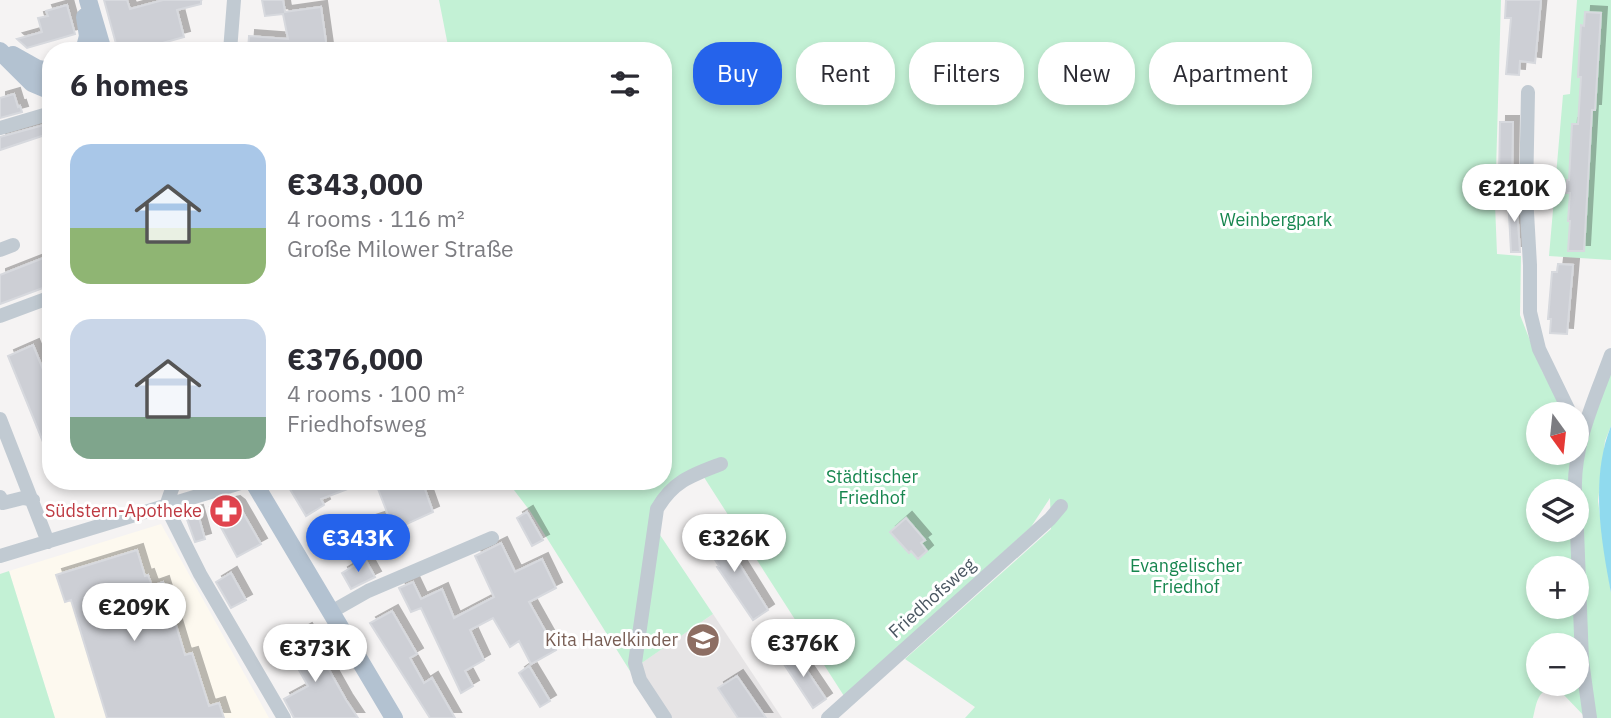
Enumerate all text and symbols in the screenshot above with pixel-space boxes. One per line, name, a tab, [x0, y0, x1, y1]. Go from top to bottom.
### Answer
chip: Buy	[693, 42, 782, 105]
chip: Rent	[796, 42, 895, 105]
chip: Filters	[909, 42, 1024, 105]
chip: New	[1038, 42, 1135, 105]
chip: Apartment	[1149, 42, 1312, 105]
text: 6 homes	[70, 65, 189, 104]
icon: filters	[606, 65, 644, 103]
text: €343,000	[287, 164, 423, 203]
pin: €210K	[1465, 164, 1563, 224]
icon: home	[126, 172, 210, 256]
text: €210K	[1478, 172, 1550, 202]
text: 4 rooms · 116 m²	[287, 203, 465, 233]
park label: Weinbergpark	[1220, 208, 1333, 231]
text: Große Milower Straße	[287, 233, 514, 263]
text: €376,000	[287, 339, 423, 378]
icon: home	[126, 347, 210, 431]
text: 4 rooms · 100 m²	[287, 378, 465, 408]
north arrow	[1526, 402, 1589, 466]
map controls	[1526, 402, 1589, 696]
text: Friedhofsweg	[287, 408, 426, 438]
park label: Städtischer Friedhof	[826, 465, 918, 509]
button: layers	[1526, 479, 1589, 542]
pharmacy icon: Südstern-Apotheke	[207, 492, 245, 530]
place label: Südstern-Apotheke	[45, 499, 202, 522]
pin: €343K	[309, 514, 407, 574]
pin: €326K	[685, 514, 783, 574]
text: €343K	[322, 522, 394, 552]
text: €326K	[698, 522, 770, 552]
street label: Friedhofsweg	[884, 552, 980, 643]
park label: Evangelischer Friedhof	[1130, 554, 1243, 598]
button: +	[1526, 556, 1589, 619]
pin: €209K	[85, 584, 183, 643]
text: €209K	[98, 591, 170, 621]
pin: €376K	[754, 620, 852, 679]
school or university icon: Kita Havelkinder	[684, 621, 722, 659]
pin: €373K	[266, 624, 364, 684]
text: €376K	[767, 627, 839, 657]
place label: Kita Havelkinder	[545, 628, 678, 651]
text: €373K	[279, 632, 351, 662]
button: −	[1526, 633, 1589, 696]

